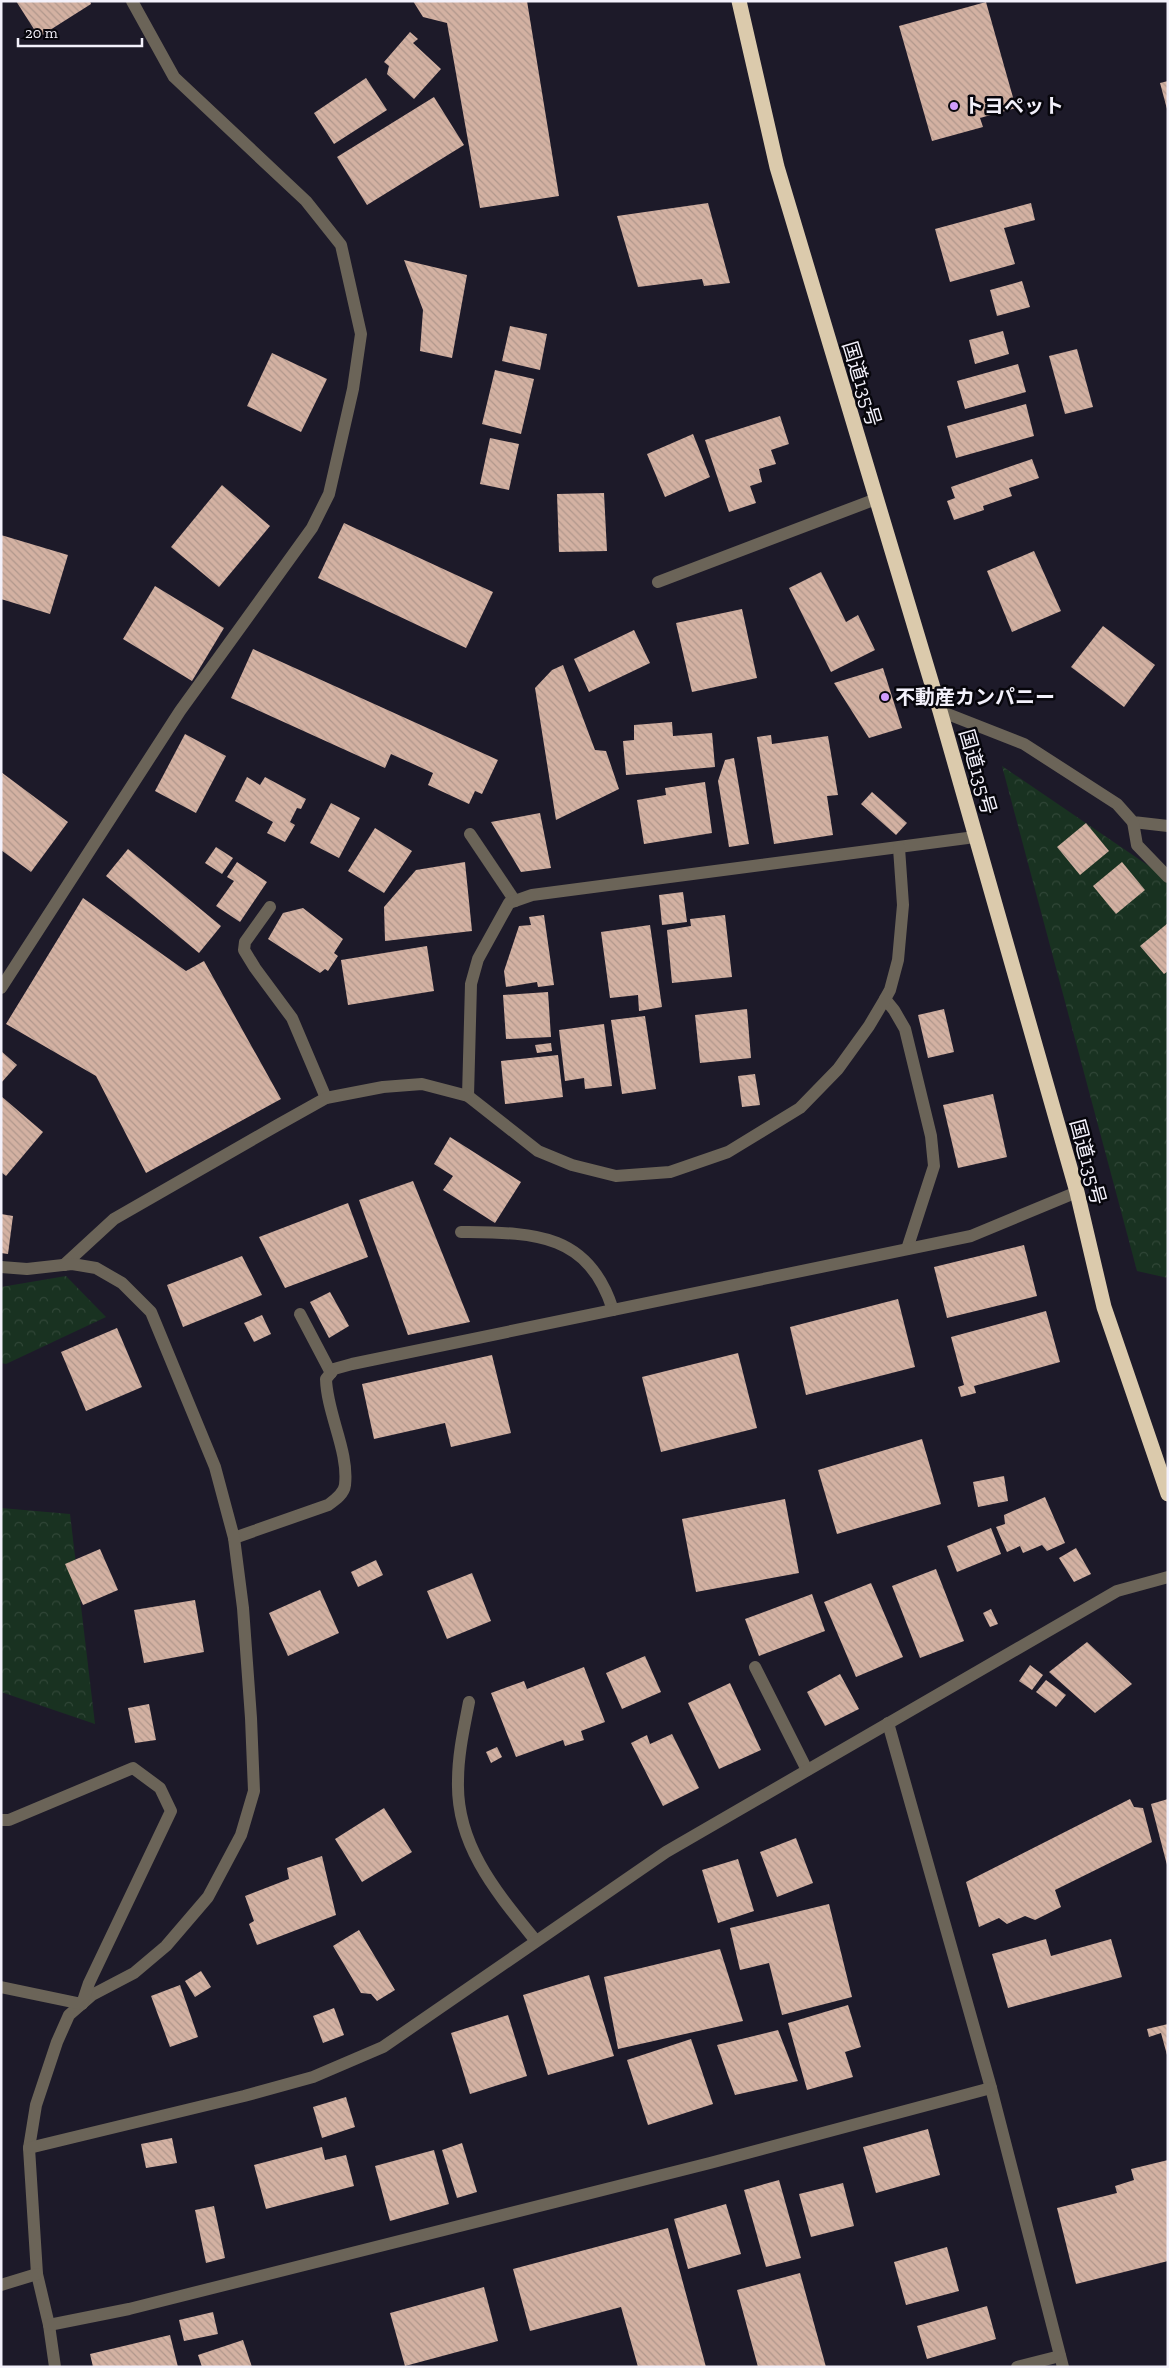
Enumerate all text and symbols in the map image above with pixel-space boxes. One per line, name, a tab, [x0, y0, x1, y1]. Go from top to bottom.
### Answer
scale bar	[18, 15, 141, 47]
text: 20 m	[25, 24, 58, 42]
place label: トヨペット	[964, 94, 1064, 118]
marker: トヨペット	[948, 100, 960, 112]
street label: 国道135号	[838, 339, 886, 429]
place label: 不動産カンパニー	[895, 685, 1055, 709]
marker: 不動産カンパニー	[879, 691, 891, 703]
street label: 国道135号	[954, 727, 1002, 817]
street label: 国道135号	[1065, 1117, 1111, 1207]

